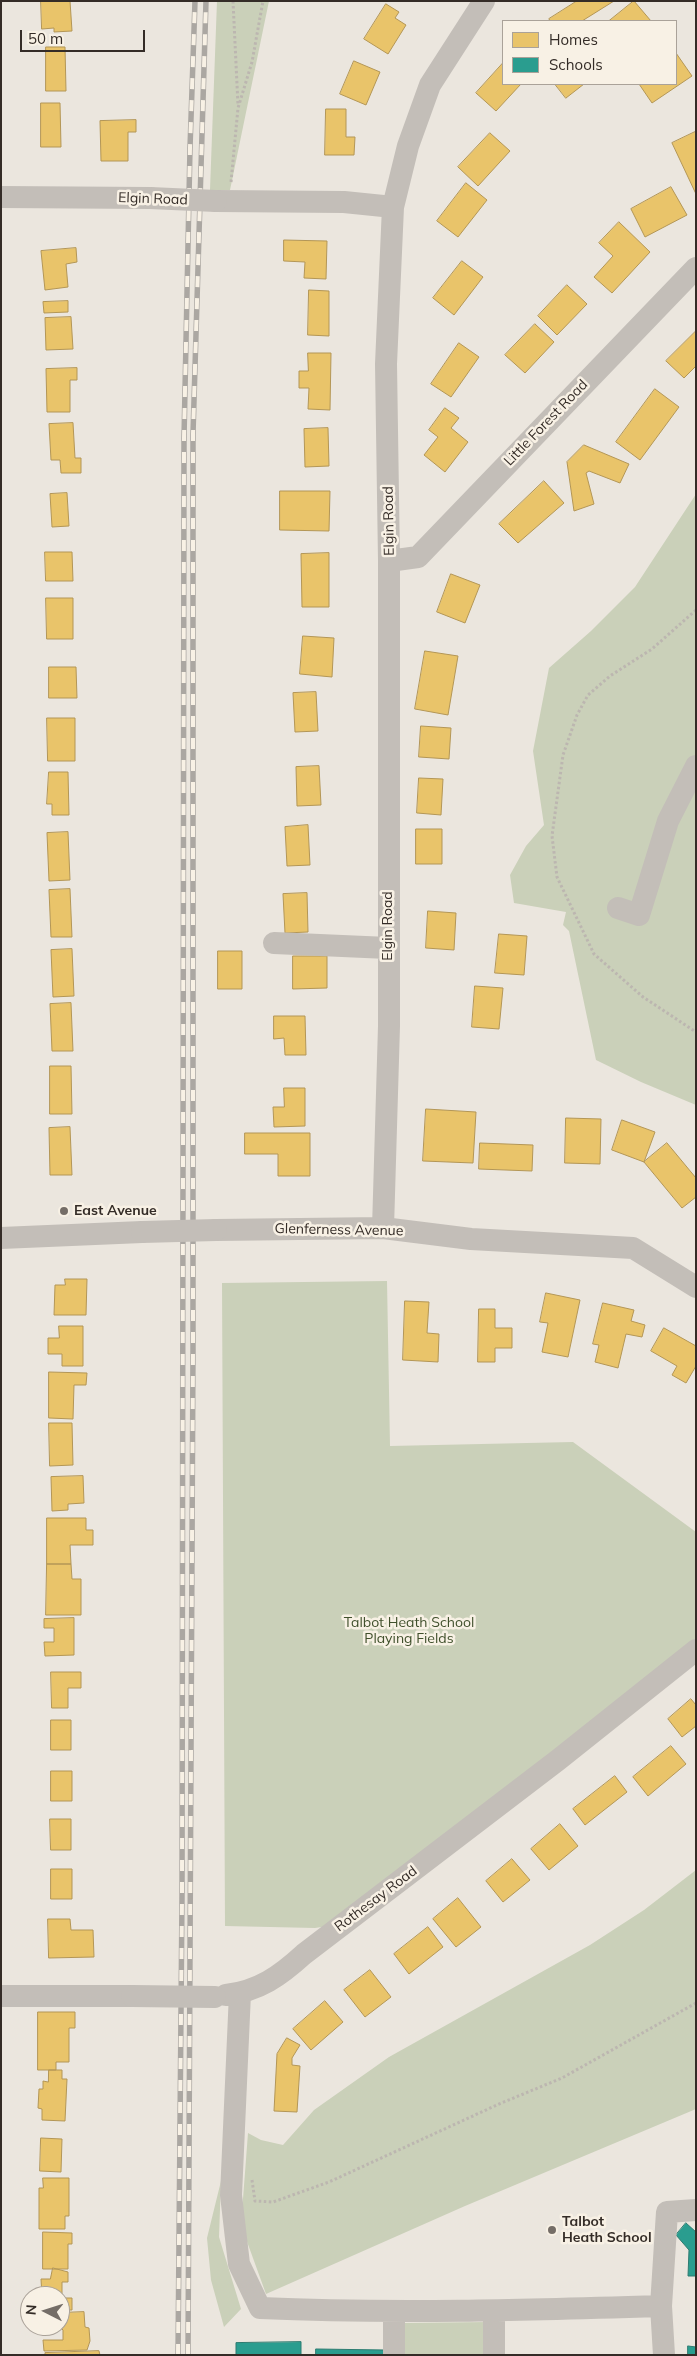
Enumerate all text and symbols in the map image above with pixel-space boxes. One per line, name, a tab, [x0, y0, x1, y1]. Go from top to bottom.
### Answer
scale bar	[22, 20, 148, 52]
legend	[502, 20, 677, 85]
text: 50 m	[28, 29, 63, 48]
text: Homes	[549, 30, 598, 49]
text: Schools	[549, 55, 603, 74]
street label: Elgin Road	[118, 189, 188, 209]
street label: Little Forest Road	[501, 376, 591, 470]
street label: Elgin Road	[380, 486, 398, 556]
street label: Elgin Road	[380, 891, 396, 961]
place label: East Avenue	[74, 1203, 157, 1219]
marker: East Avenue	[58, 1205, 70, 1217]
street label: Glenferness Avenue	[274, 1220, 404, 1240]
park label: Talbot Heath School Playing Fields	[344, 1615, 474, 1648]
street label: Rothesay Road	[331, 1863, 421, 1935]
place label: Talbot Heath School	[562, 2214, 652, 2246]
marker: Talbot Heath School	[546, 2224, 558, 2236]
north arrow	[20, 2286, 70, 2336]
text: N	[22, 2304, 40, 2316]

